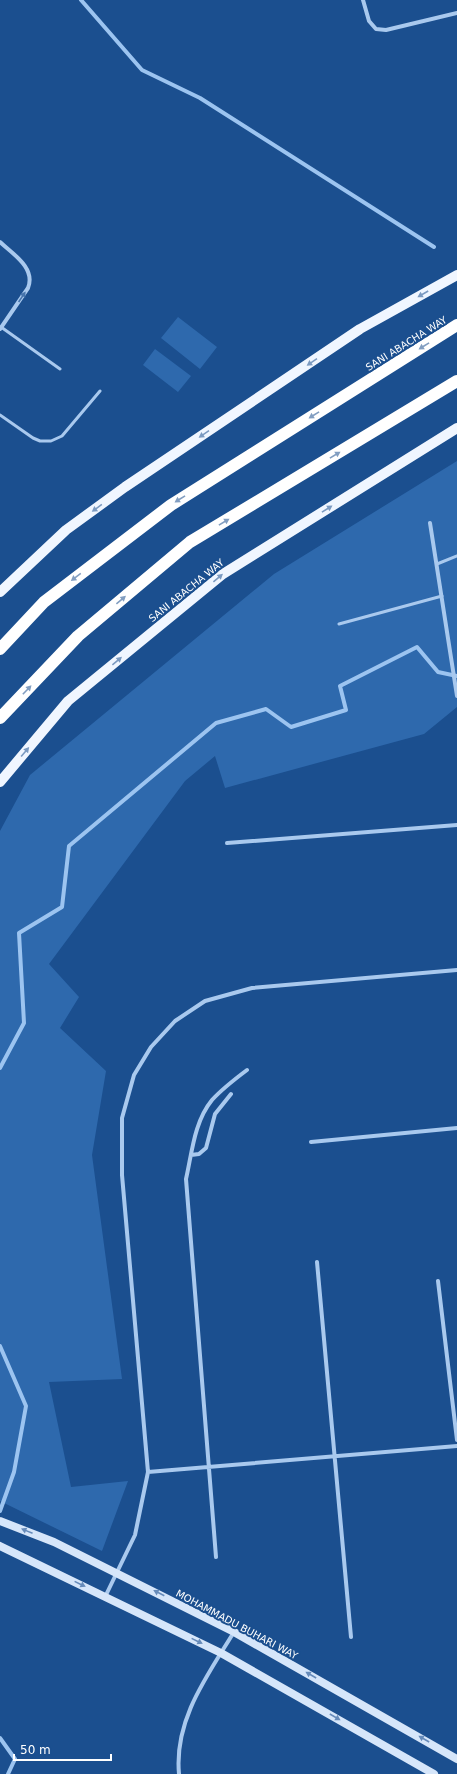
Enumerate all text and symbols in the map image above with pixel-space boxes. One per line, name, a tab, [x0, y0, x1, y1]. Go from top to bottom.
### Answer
one-way arrow	[417, 290, 429, 297]
one-way arrow	[18, 291, 26, 302]
street label: SANI ABACHA WAY	[364, 314, 450, 373]
one-way arrow	[419, 342, 429, 350]
one-way arrow	[307, 358, 318, 366]
one-way arrow	[309, 411, 319, 419]
one-way arrow	[199, 430, 210, 438]
one-way arrow	[329, 451, 341, 458]
one-way arrow	[175, 495, 185, 503]
one-way arrow	[92, 503, 102, 511]
one-way arrow	[321, 505, 333, 512]
one-way arrow	[218, 518, 230, 525]
street label: SANI ABACHA WAY	[147, 556, 227, 624]
one-way arrow	[71, 573, 82, 581]
one-way arrow	[212, 574, 223, 583]
one-way arrow	[116, 596, 126, 605]
one-way arrow	[112, 657, 123, 666]
one-way arrow	[22, 685, 32, 695]
one-way arrow	[21, 747, 30, 757]
one-way arrow	[21, 1528, 33, 1534]
one-way arrow	[74, 1581, 86, 1587]
street label: MOHAMMADU BUHARI WAY	[174, 1588, 300, 1662]
one-way arrow	[153, 1590, 165, 1597]
one-way arrow	[191, 1638, 203, 1644]
one-way arrow	[305, 1671, 316, 1678]
one-way arrow	[329, 1714, 341, 1721]
one-way arrow	[418, 1735, 430, 1742]
scale bar	[14, 1736, 111, 1762]
text: 50 m	[20, 1743, 51, 1757]

